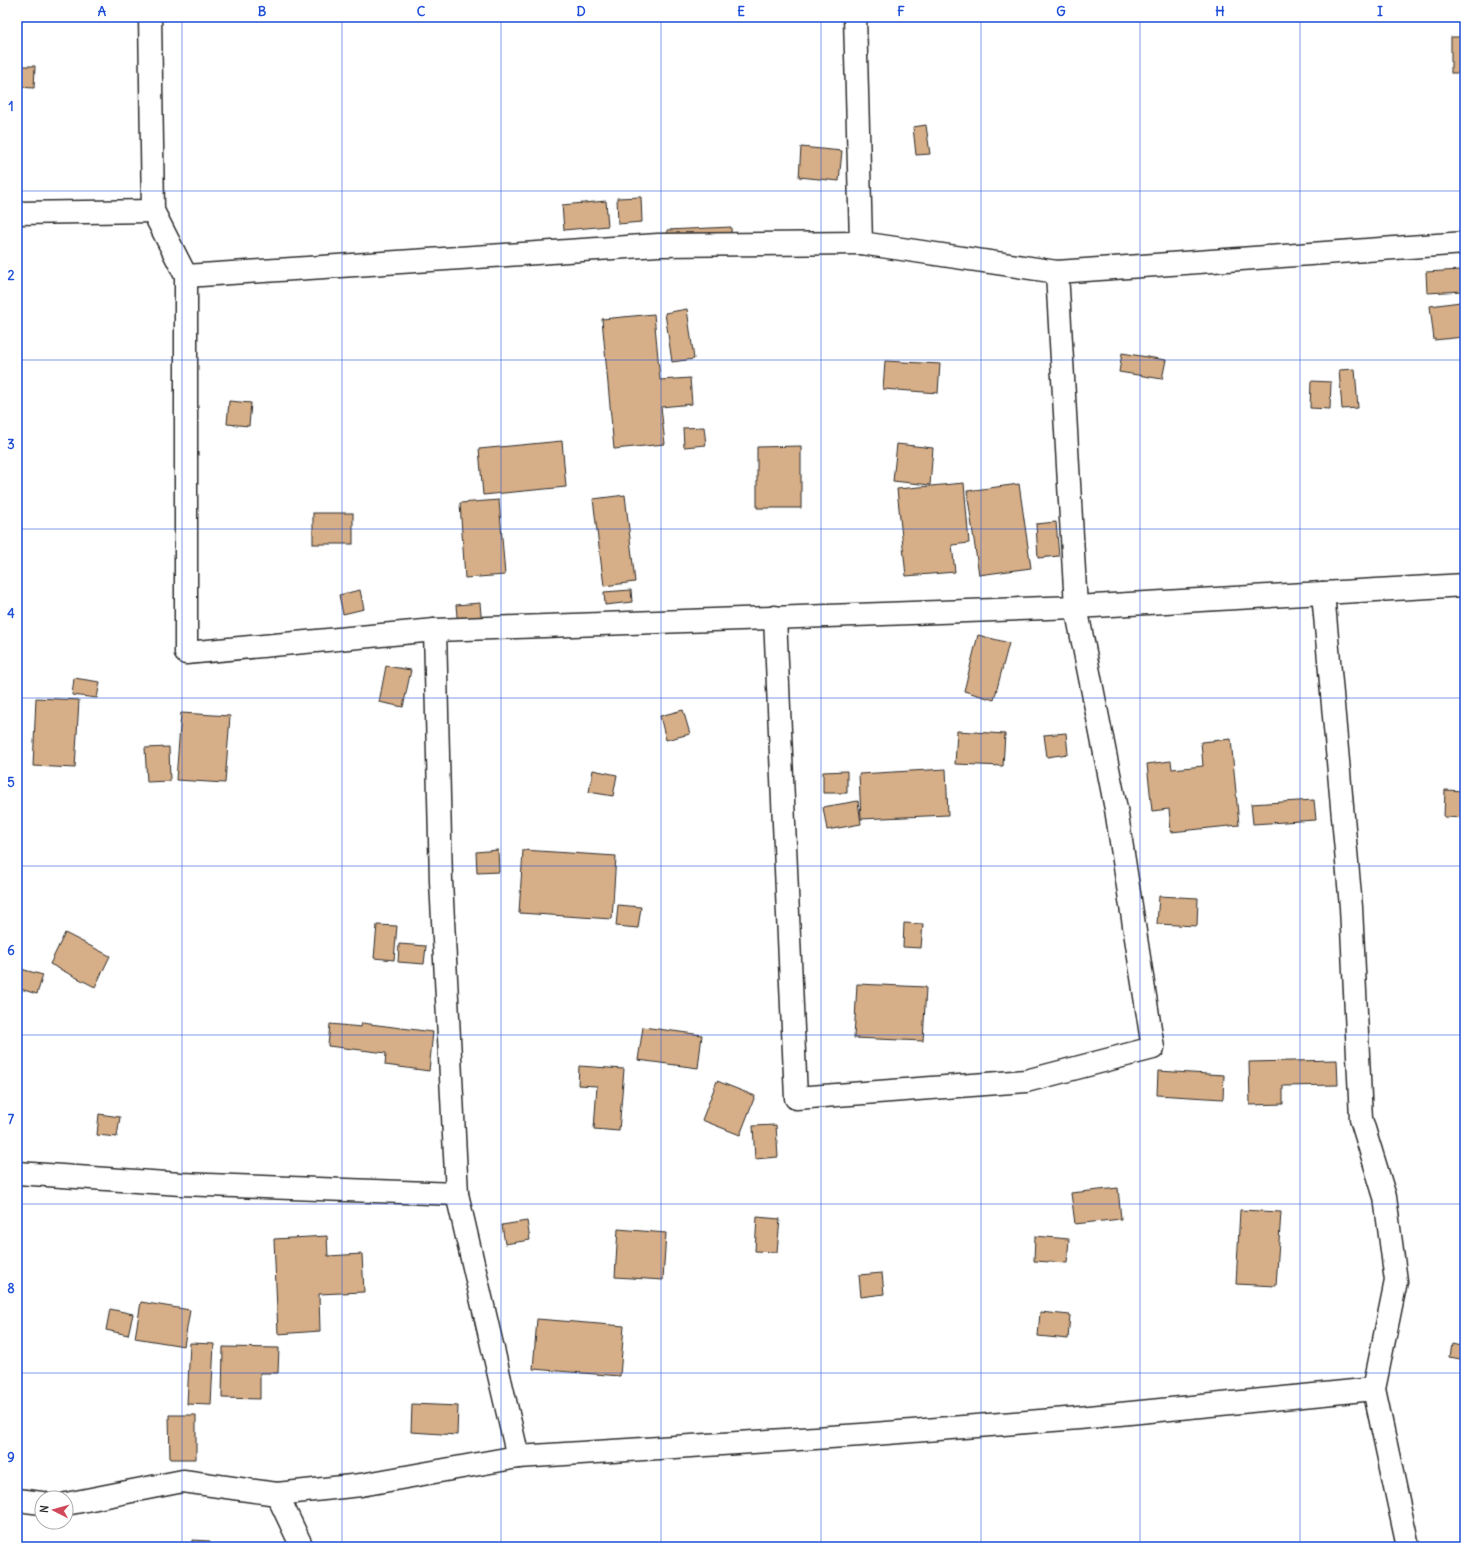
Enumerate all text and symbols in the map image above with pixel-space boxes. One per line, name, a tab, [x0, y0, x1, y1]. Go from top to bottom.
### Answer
text: A	[98, 3, 107, 20]
text: B	[258, 3, 267, 20]
text: C	[417, 3, 426, 20]
text: D	[576, 3, 586, 20]
text: E	[737, 3, 745, 20]
text: F	[897, 3, 905, 20]
text: G	[1056, 3, 1066, 20]
text: H	[1215, 3, 1225, 20]
text: I	[1377, 3, 1383, 20]
text: 1	[8, 98, 14, 115]
text: 2	[7, 267, 15, 284]
text: 3	[7, 436, 15, 453]
text: 4	[7, 605, 15, 622]
text: 5	[7, 774, 15, 791]
text: 6	[7, 942, 15, 959]
text: 7	[8, 1111, 15, 1128]
text: 8	[7, 1280, 15, 1297]
text: 9	[7, 1449, 15, 1466]
north arrow	[34, 1490, 74, 1530]
text: N	[37, 1504, 51, 1513]

